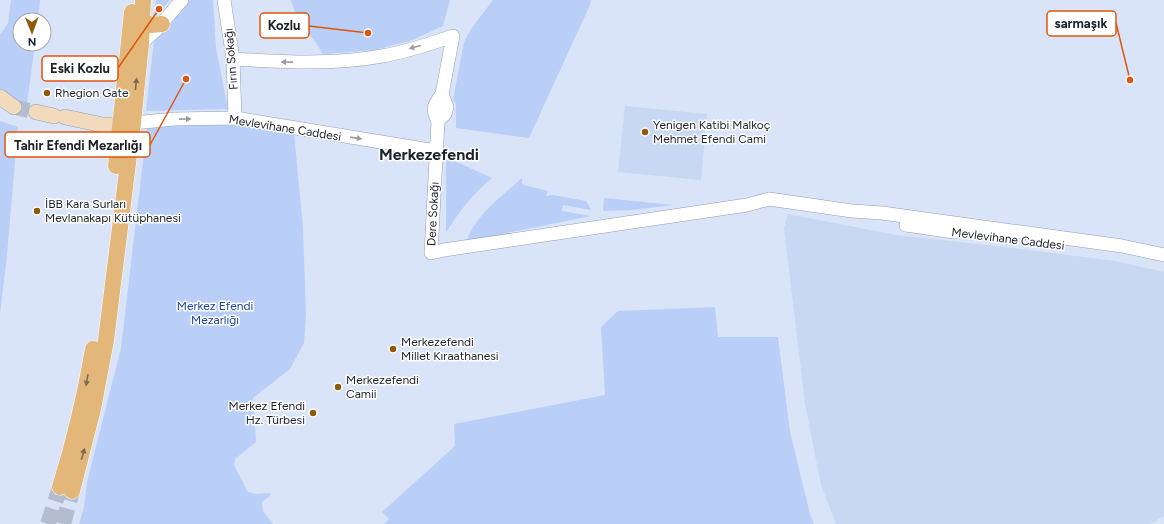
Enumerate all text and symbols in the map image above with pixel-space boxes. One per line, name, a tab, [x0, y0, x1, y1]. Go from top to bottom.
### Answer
callout: sarmaşık	[1047, 11, 1116, 36]
north arrow	[12, 12, 52, 52]
callout: Kozlu	[260, 13, 309, 38]
text: sarmaşık	[1055, 16, 1107, 31]
text: Kozlu	[268, 18, 300, 33]
street label: Fırın Sokağı	[221, 28, 241, 90]
text: N	[28, 35, 37, 48]
one-way arrow	[409, 44, 421, 50]
callout: Eski Kozlu	[42, 56, 118, 81]
one-way arrow	[281, 58, 293, 65]
text: Eski Kozlu	[50, 61, 110, 76]
one-way arrow	[133, 78, 140, 90]
place label: Rhegion Gate	[55, 86, 129, 100]
marker: Rhegion Gate	[42, 88, 52, 98]
street label: Mevlevihane Caddesi	[228, 112, 342, 144]
one-way arrow	[179, 116, 192, 122]
place label: Yenigen Katibi Malkoç Mehmet Efendi Cami	[653, 118, 771, 146]
marker: Yenigen Katibi Malkoç Mehmet Efendi Cami	[640, 127, 650, 137]
callout: Tahir Efendi Mezarlığı	[5, 132, 150, 157]
one-way arrow	[350, 135, 362, 141]
text: Tahir Efendi Mezarlığı	[14, 138, 142, 153]
district label: Merkezefendi	[379, 145, 479, 164]
street label: Dere Sokağı	[424, 181, 442, 247]
place label: İBB Kara Surları Mevlanakapı Kütüphanesi	[45, 197, 181, 225]
marker: İBB Kara Surları Mevlanakapı Kütüphanesi	[32, 206, 42, 216]
street label: Mevlevihane Caddesi	[951, 225, 1065, 253]
park label: Merkez Efendi Mezarlığı	[177, 299, 253, 327]
place label: Merkezefendi Millet Kıraathanesi	[401, 335, 499, 363]
marker: Merkezefendi Millet Kıraathanesi	[388, 344, 398, 354]
place label: Merkezefendi Camii	[346, 373, 419, 401]
one-way arrow	[84, 374, 90, 386]
marker: Merkezefendi Camii	[333, 382, 343, 392]
place label: Merkez Efendi Hz. Türbesi	[229, 399, 305, 427]
marker: Merkez Efendi Hz. Türbesi	[308, 408, 318, 418]
one-way arrow	[80, 447, 86, 460]

